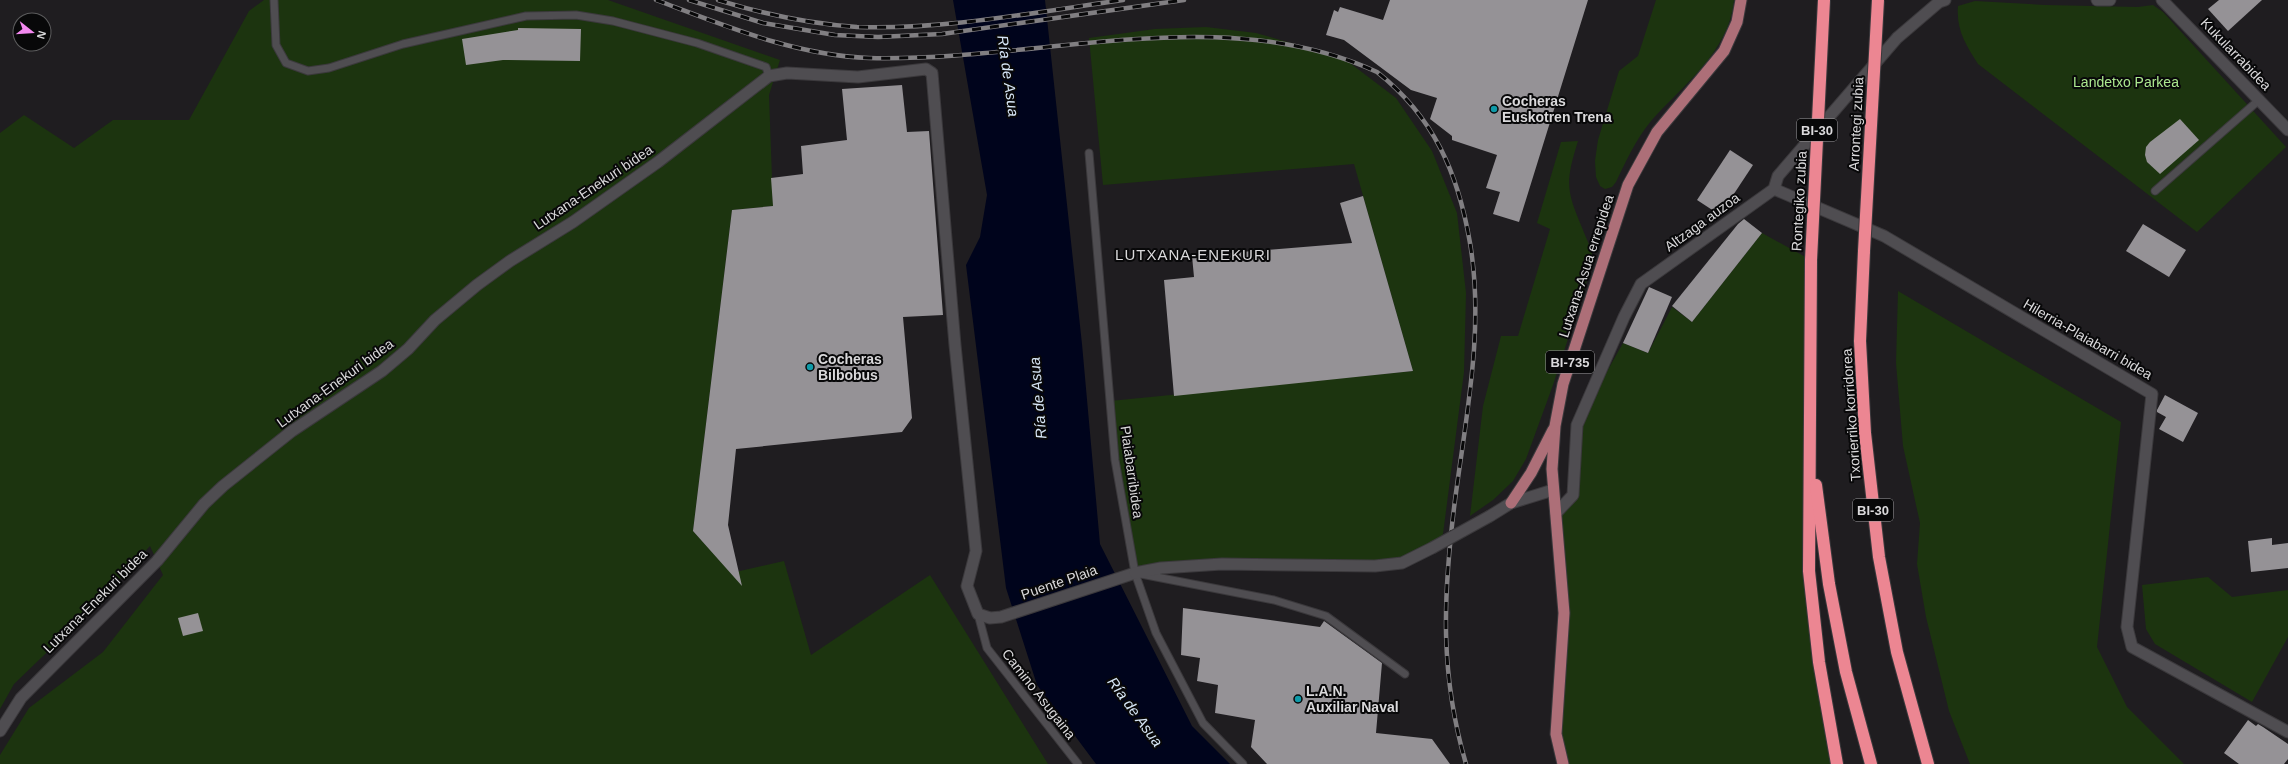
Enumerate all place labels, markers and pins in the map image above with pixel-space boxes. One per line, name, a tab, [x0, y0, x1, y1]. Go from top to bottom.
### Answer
place label: Cocheras Euskotren Trena	[1502, 93, 1612, 125]
marker: Cocheras Euskotren Trena	[1489, 104, 1499, 114]
place label: Cocheras Bilbobus	[818, 351, 882, 383]
marker: Cocheras Bilbobus	[805, 362, 815, 372]
place label: L.A.N. Auxiliar Naval	[1306, 683, 1399, 715]
marker: L.A.N. Auxiliar Naval	[1293, 694, 1303, 704]

